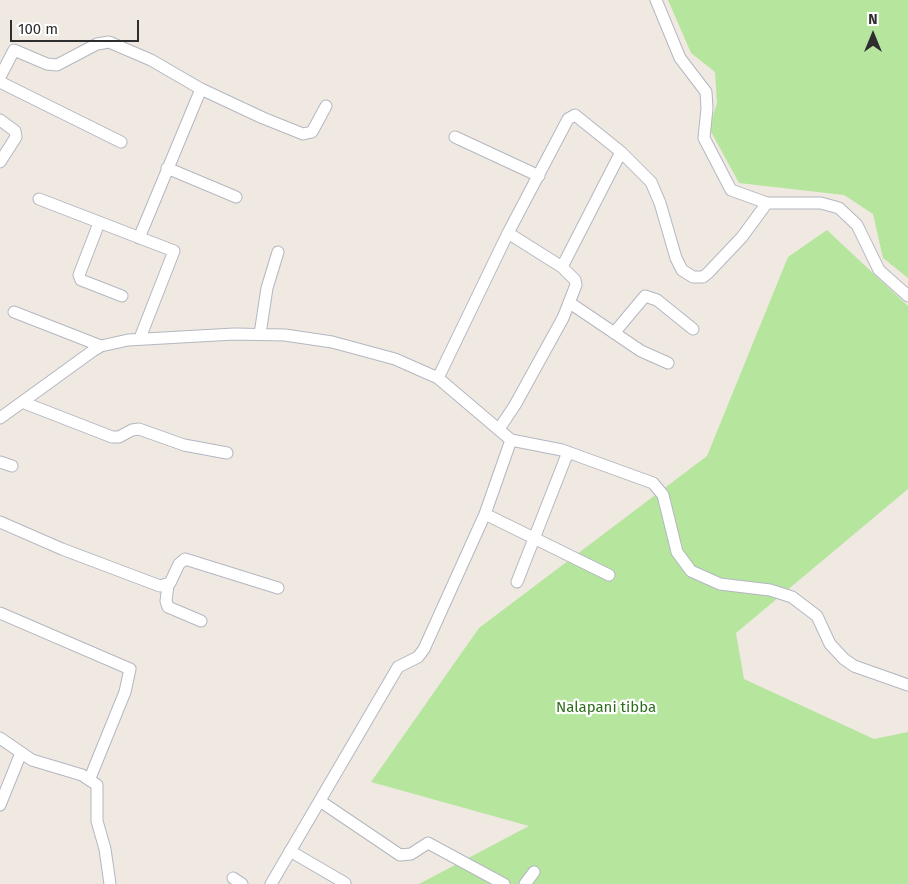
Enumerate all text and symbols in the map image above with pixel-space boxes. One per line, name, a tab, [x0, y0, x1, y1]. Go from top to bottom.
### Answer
scale bar	[12, 10, 141, 42]
north arrow	[848, 10, 898, 60]
text: N	[868, 11, 878, 28]
text: 100 m	[18, 20, 58, 38]
park label: Nalapani tibba	[556, 699, 656, 717]

